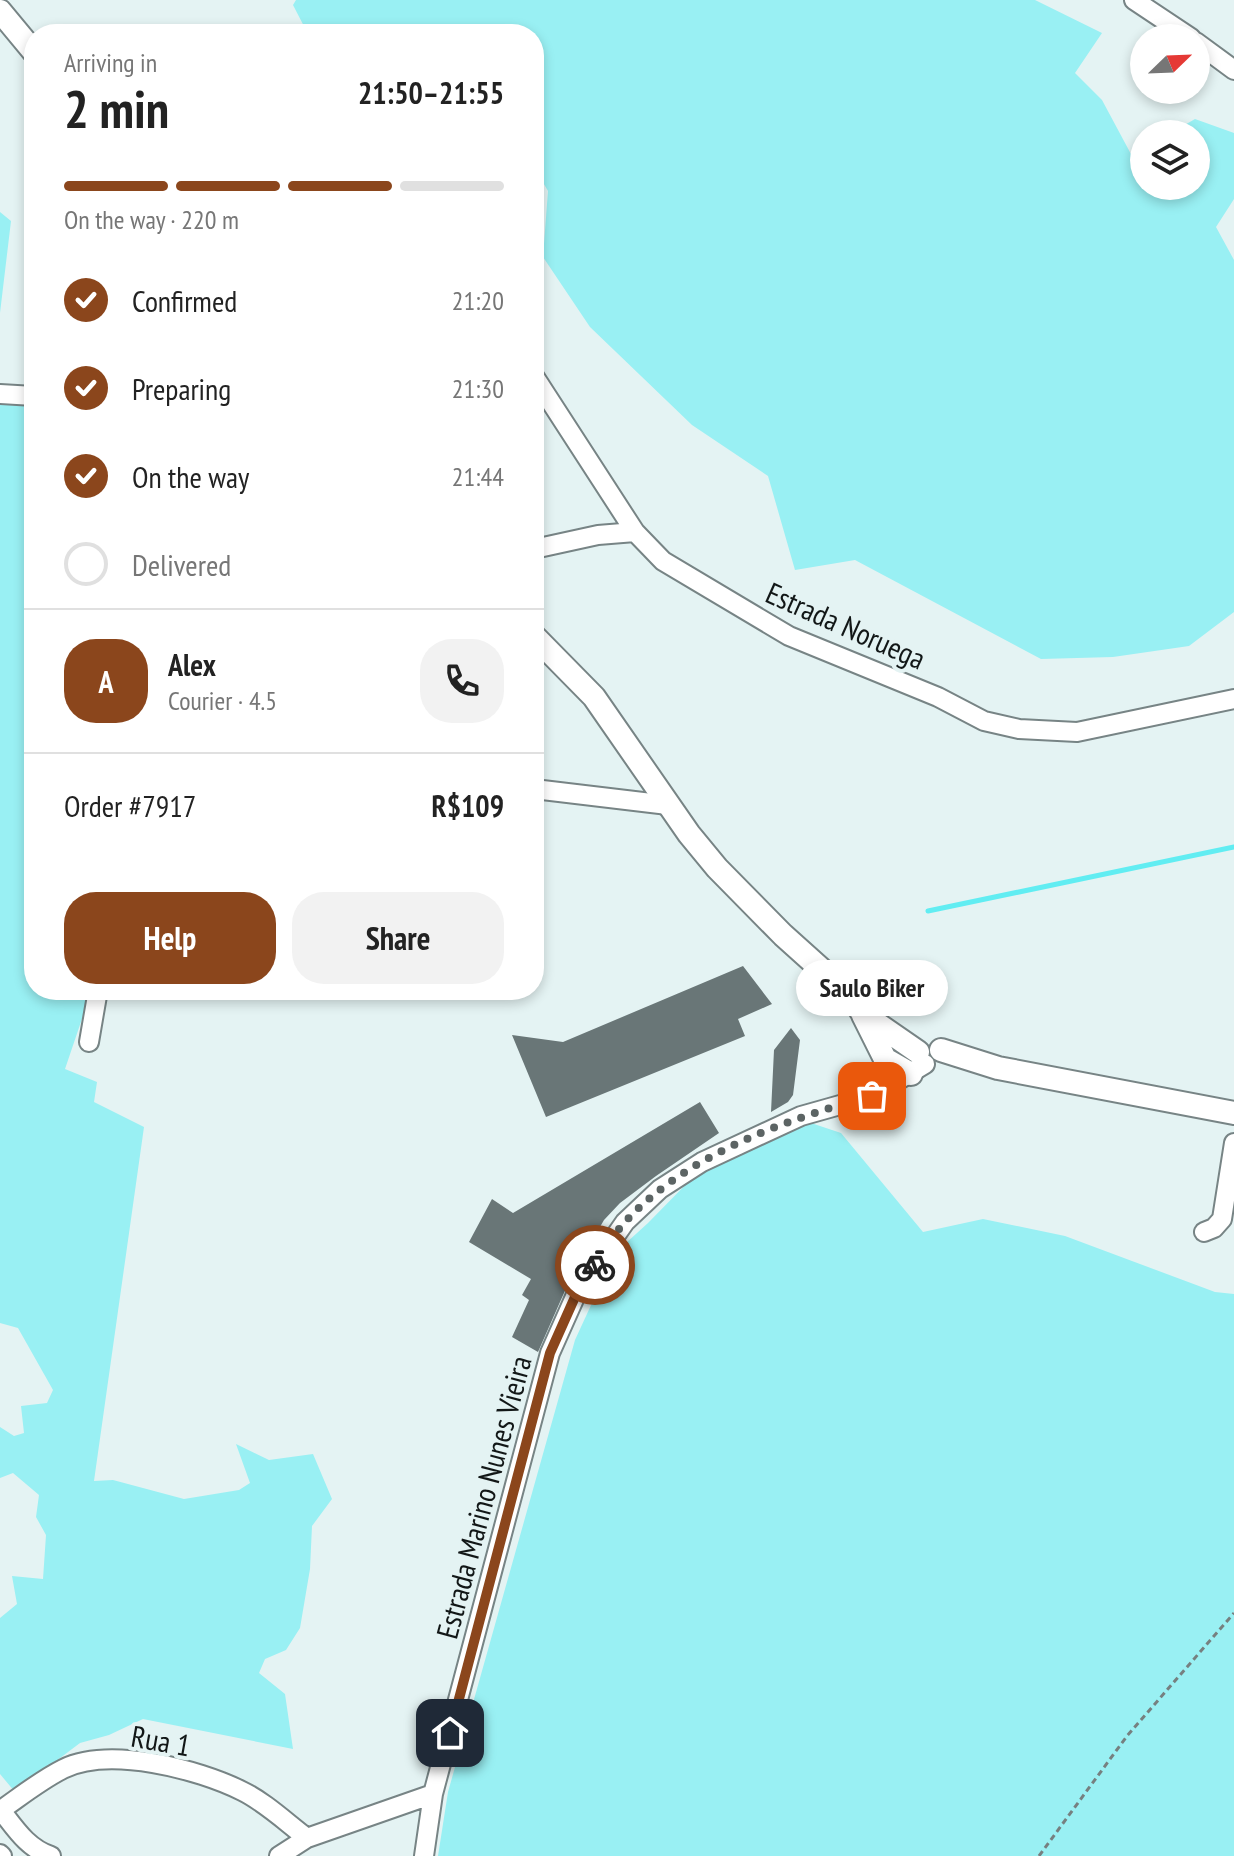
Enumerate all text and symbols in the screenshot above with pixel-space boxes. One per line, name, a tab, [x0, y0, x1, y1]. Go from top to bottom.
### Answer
north arrow	[1130, 24, 1210, 104]
map controls	[1130, 24, 1210, 200]
text: Arriving in	[64, 46, 157, 79]
text: 21:50–21:55	[358, 73, 504, 112]
text: 2 min	[64, 75, 169, 142]
button: layers	[1130, 120, 1210, 200]
text: On the way · 220 m	[64, 203, 239, 236]
icon: check	[64, 278, 108, 322]
text: Confirmed	[132, 281, 237, 320]
text: 21:20	[452, 284, 504, 317]
icon: check	[64, 366, 108, 410]
text: Preparing	[132, 369, 231, 408]
text: 21:30	[452, 372, 504, 405]
icon: check	[64, 454, 108, 498]
text: On the way	[132, 457, 249, 496]
text: 21:44	[452, 460, 504, 493]
text: Delivered	[132, 545, 231, 584]
street label: Estrada Noruega	[760, 573, 932, 677]
button: phone	[420, 639, 504, 723]
text: Alex	[168, 645, 216, 684]
text: A	[98, 662, 114, 701]
text: Courier · 4.5	[168, 684, 277, 717]
text: Order #7917	[64, 786, 196, 825]
text: R$109	[432, 786, 504, 825]
button: Help	[64, 892, 276, 984]
button: Share	[292, 892, 504, 984]
callout: Saulo Biker	[796, 960, 948, 1016]
text: Saulo Biker	[820, 971, 924, 1004]
pin	[838, 1062, 906, 1130]
icon: bag	[850, 1074, 894, 1118]
courier	[555, 1225, 635, 1305]
icon: bike	[573, 1243, 617, 1287]
street label: Estrada Marino Nunes Vieira	[426, 1351, 540, 1643]
pin	[416, 1699, 484, 1767]
icon: home	[428, 1711, 472, 1755]
street label: Rua 1	[128, 1716, 194, 1764]

